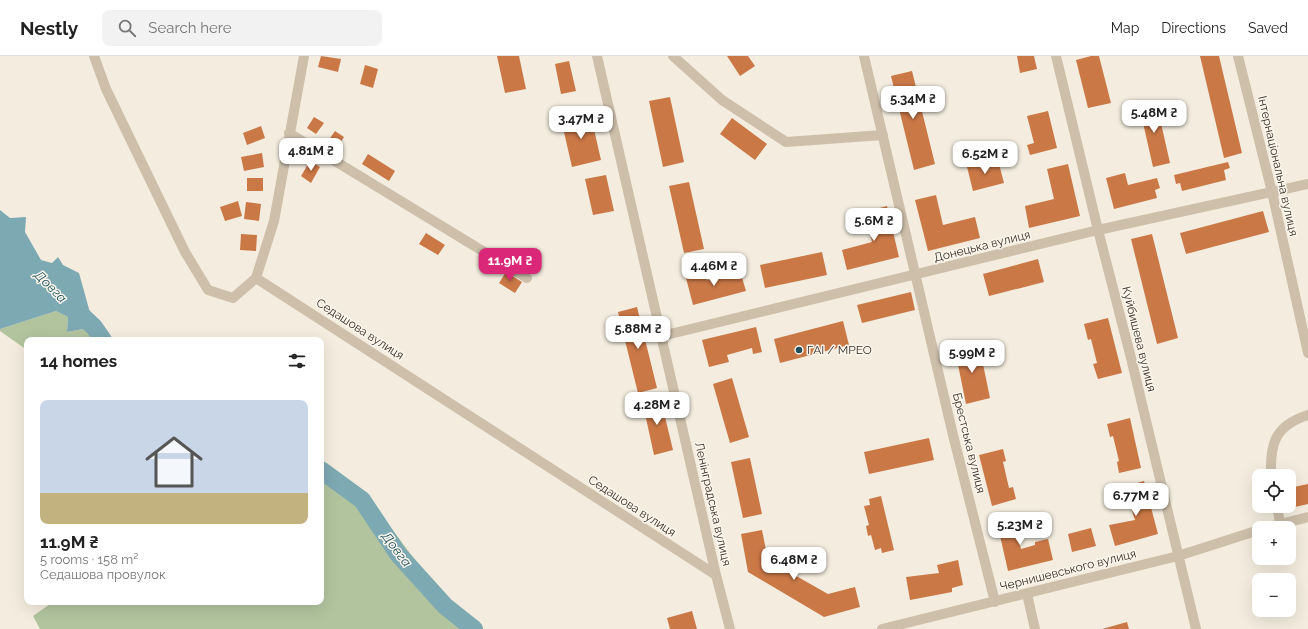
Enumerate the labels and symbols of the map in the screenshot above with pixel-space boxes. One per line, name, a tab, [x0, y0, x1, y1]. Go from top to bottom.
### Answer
pin: 5.34M ₴	[876, 86, 950, 120]
street label: Інтернаціональна вулиця	[1255, 95, 1301, 237]
pin: 5.48M ₴	[1117, 100, 1191, 134]
pin: 3.47M ₴	[544, 106, 618, 140]
pin: 4.81M ₴	[274, 138, 348, 172]
pin: 6.52M ₴	[948, 141, 1022, 175]
pin: 5.6M ₴	[841, 208, 907, 242]
street label: Донецька вулиця	[932, 227, 1032, 265]
pin: 11.9M ₴	[473, 248, 547, 282]
pin: 4.46M ₴	[677, 253, 751, 287]
water label: Довга	[31, 266, 70, 306]
street label: Куйбишева вулиця	[1119, 285, 1159, 393]
street label: Седашова вулиця	[314, 295, 406, 363]
pin: 5.88M ₴	[601, 316, 675, 350]
pin: 5.99M ₴	[935, 340, 1009, 374]
place label: ГАІ / МРЕО	[807, 343, 872, 357]
marker: ГАІ / МРЕО	[794, 345, 804, 355]
street label: Брестська вулиця	[950, 391, 988, 495]
pin: 4.28M ₴	[620, 392, 694, 426]
street label: Ленінградська вулиця	[692, 441, 734, 567]
street label: Седашова вулиця	[586, 472, 678, 540]
pin: 6.77M ₴	[1099, 483, 1173, 517]
pin: 5.23M ₴	[983, 512, 1057, 546]
water label: Довга	[378, 528, 415, 570]
street label: Чернишевського вулиця	[998, 546, 1138, 594]
pin: 6.48M ₴	[757, 547, 831, 581]

